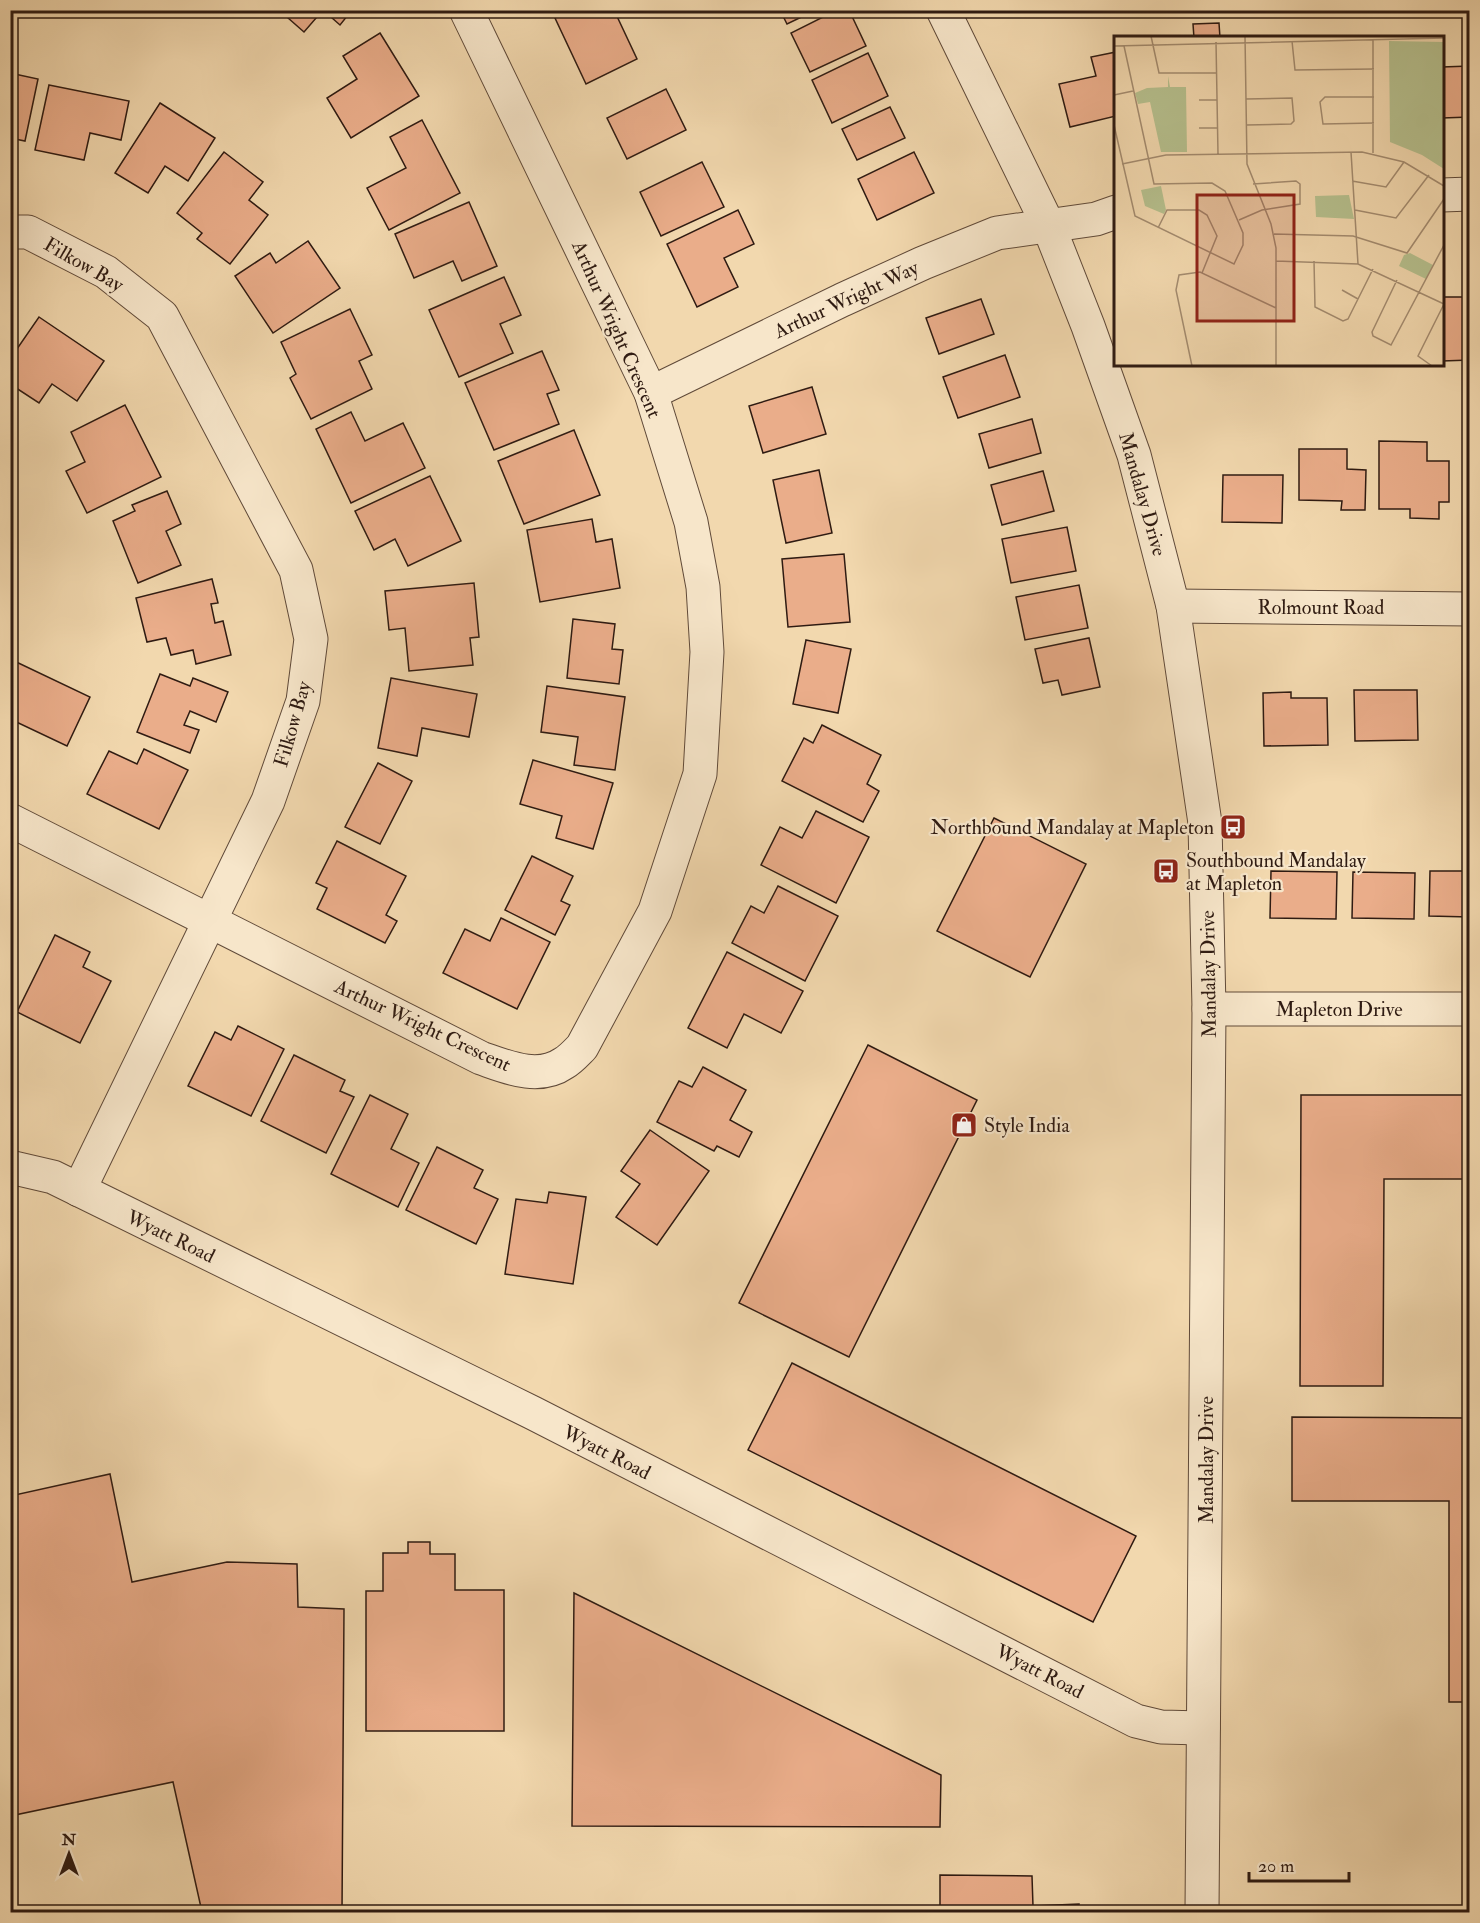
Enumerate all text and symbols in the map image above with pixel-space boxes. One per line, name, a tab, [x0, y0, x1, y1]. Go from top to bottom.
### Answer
inset map	[1114, 36, 1444, 366]
street label: Filkow Bay	[39, 232, 129, 298]
street label: Arthur Wright Crescent	[566, 236, 667, 422]
street label: Arthur Wright Way	[769, 254, 924, 344]
street label: Mandalay Drive	[1113, 429, 1172, 559]
street label: Rolmount Road	[1258, 595, 1385, 620]
street label: Filkow Bay	[268, 677, 317, 770]
bus stop icon: Northbound Mandalay at Mapleton	[1218, 812, 1248, 842]
place label: Northbound Mandalay at Mapleton	[930, 815, 1214, 841]
place label: Southbound Mandalay at Mapleton	[1186, 848, 1367, 897]
bus stop icon: Southbound Mandalay at Mapleton	[1151, 856, 1181, 886]
street label: Mandalay Drive	[1195, 910, 1222, 1038]
street label: Arthur Wright Crescent	[330, 973, 515, 1077]
street label: Mapleton Drive	[1275, 997, 1403, 1023]
shop icon: Style India	[949, 1110, 979, 1140]
place label: Style India	[984, 1113, 1070, 1138]
street label: Wyatt Road	[122, 1204, 219, 1269]
street label: Mandalay Drive	[1194, 1396, 1219, 1524]
street label: Wyatt Road	[558, 1419, 655, 1485]
street label: Wyatt Road	[991, 1638, 1088, 1704]
north arrow	[39, 1824, 99, 1884]
text: N	[61, 1830, 77, 1850]
scale bar	[1249, 1845, 1350, 1883]
text: 20 m	[1258, 1855, 1294, 1878]

